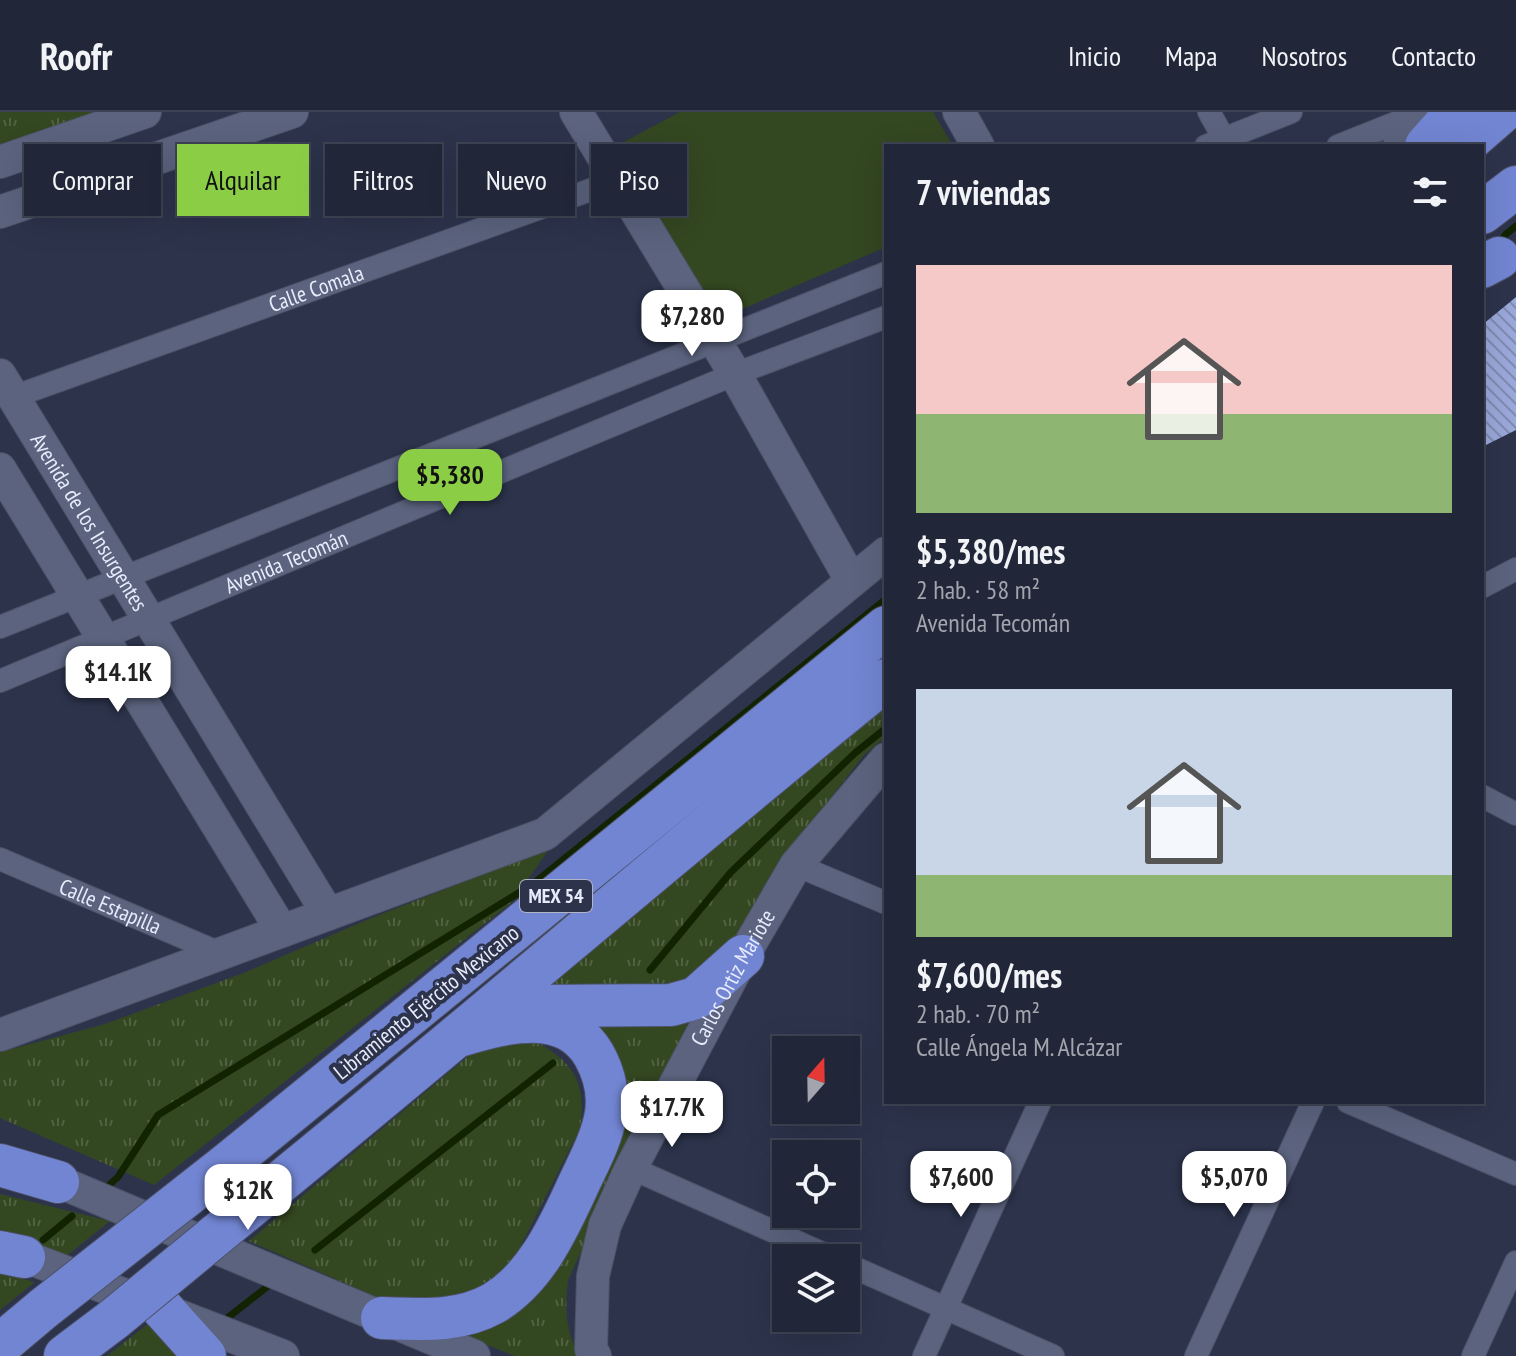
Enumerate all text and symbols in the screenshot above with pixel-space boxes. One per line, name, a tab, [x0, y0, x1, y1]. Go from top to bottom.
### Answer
text: Roofr	[40, 31, 112, 80]
text: Inicio	[1068, 37, 1121, 74]
text: Mapa	[1165, 37, 1217, 74]
text: Nosotros	[1261, 37, 1347, 74]
text: Contacto	[1391, 37, 1476, 74]
chip: Comprar	[24, 144, 161, 216]
chip: Alquilar	[177, 144, 309, 216]
chip: Filtros	[325, 144, 442, 216]
chip: Nuevo	[458, 144, 575, 216]
chip: Piso	[591, 144, 687, 216]
text: 7 viviendas	[916, 170, 1050, 214]
icon: filters	[1408, 170, 1452, 214]
street label: Calle Comala	[265, 258, 367, 318]
pin: $7,280	[627, 290, 757, 358]
text: $7,280	[659, 299, 725, 332]
icon: home	[1112, 317, 1256, 461]
street label: Avenida de los Insurgentes	[25, 428, 154, 616]
pin: $5,380	[385, 449, 515, 517]
text: $5,380	[416, 458, 484, 491]
street label: Avenida Tecomán	[220, 523, 352, 600]
text: $5,380/mes	[916, 529, 1065, 573]
text: 2 hab. · 58 m²	[916, 573, 1040, 606]
text: Avenida Tecomán	[916, 606, 1070, 639]
pin: $14.1K	[53, 646, 183, 714]
text: $14.1K	[84, 655, 152, 688]
icon: home	[1112, 741, 1256, 885]
street label: Calle Estapilla	[55, 872, 165, 940]
road number: MEX 54	[520, 880, 592, 912]
street label: Carlos Ortiz Mariote	[684, 904, 781, 1050]
street label: Libramiento Ejército Mexicano	[328, 919, 524, 1085]
text: $7,600/mes	[916, 953, 1062, 997]
text: 2 hab. · 70 m²	[916, 997, 1040, 1030]
text: Calle Ángela M. Alcázar	[916, 1030, 1122, 1063]
north arrow	[772, 1036, 860, 1124]
map controls	[772, 1036, 860, 1332]
pin: $17.7K	[607, 1081, 737, 1149]
text: $17.7K	[639, 1090, 705, 1123]
button: locate	[772, 1140, 860, 1228]
pin: $7,600	[896, 1151, 1026, 1219]
pin: $5,070	[1169, 1151, 1299, 1219]
text: $7,600	[928, 1160, 994, 1193]
text: $5,070	[1200, 1160, 1268, 1193]
pin: $12K	[201, 1164, 295, 1232]
text: $12K	[223, 1173, 273, 1206]
button: layers	[772, 1244, 860, 1332]

